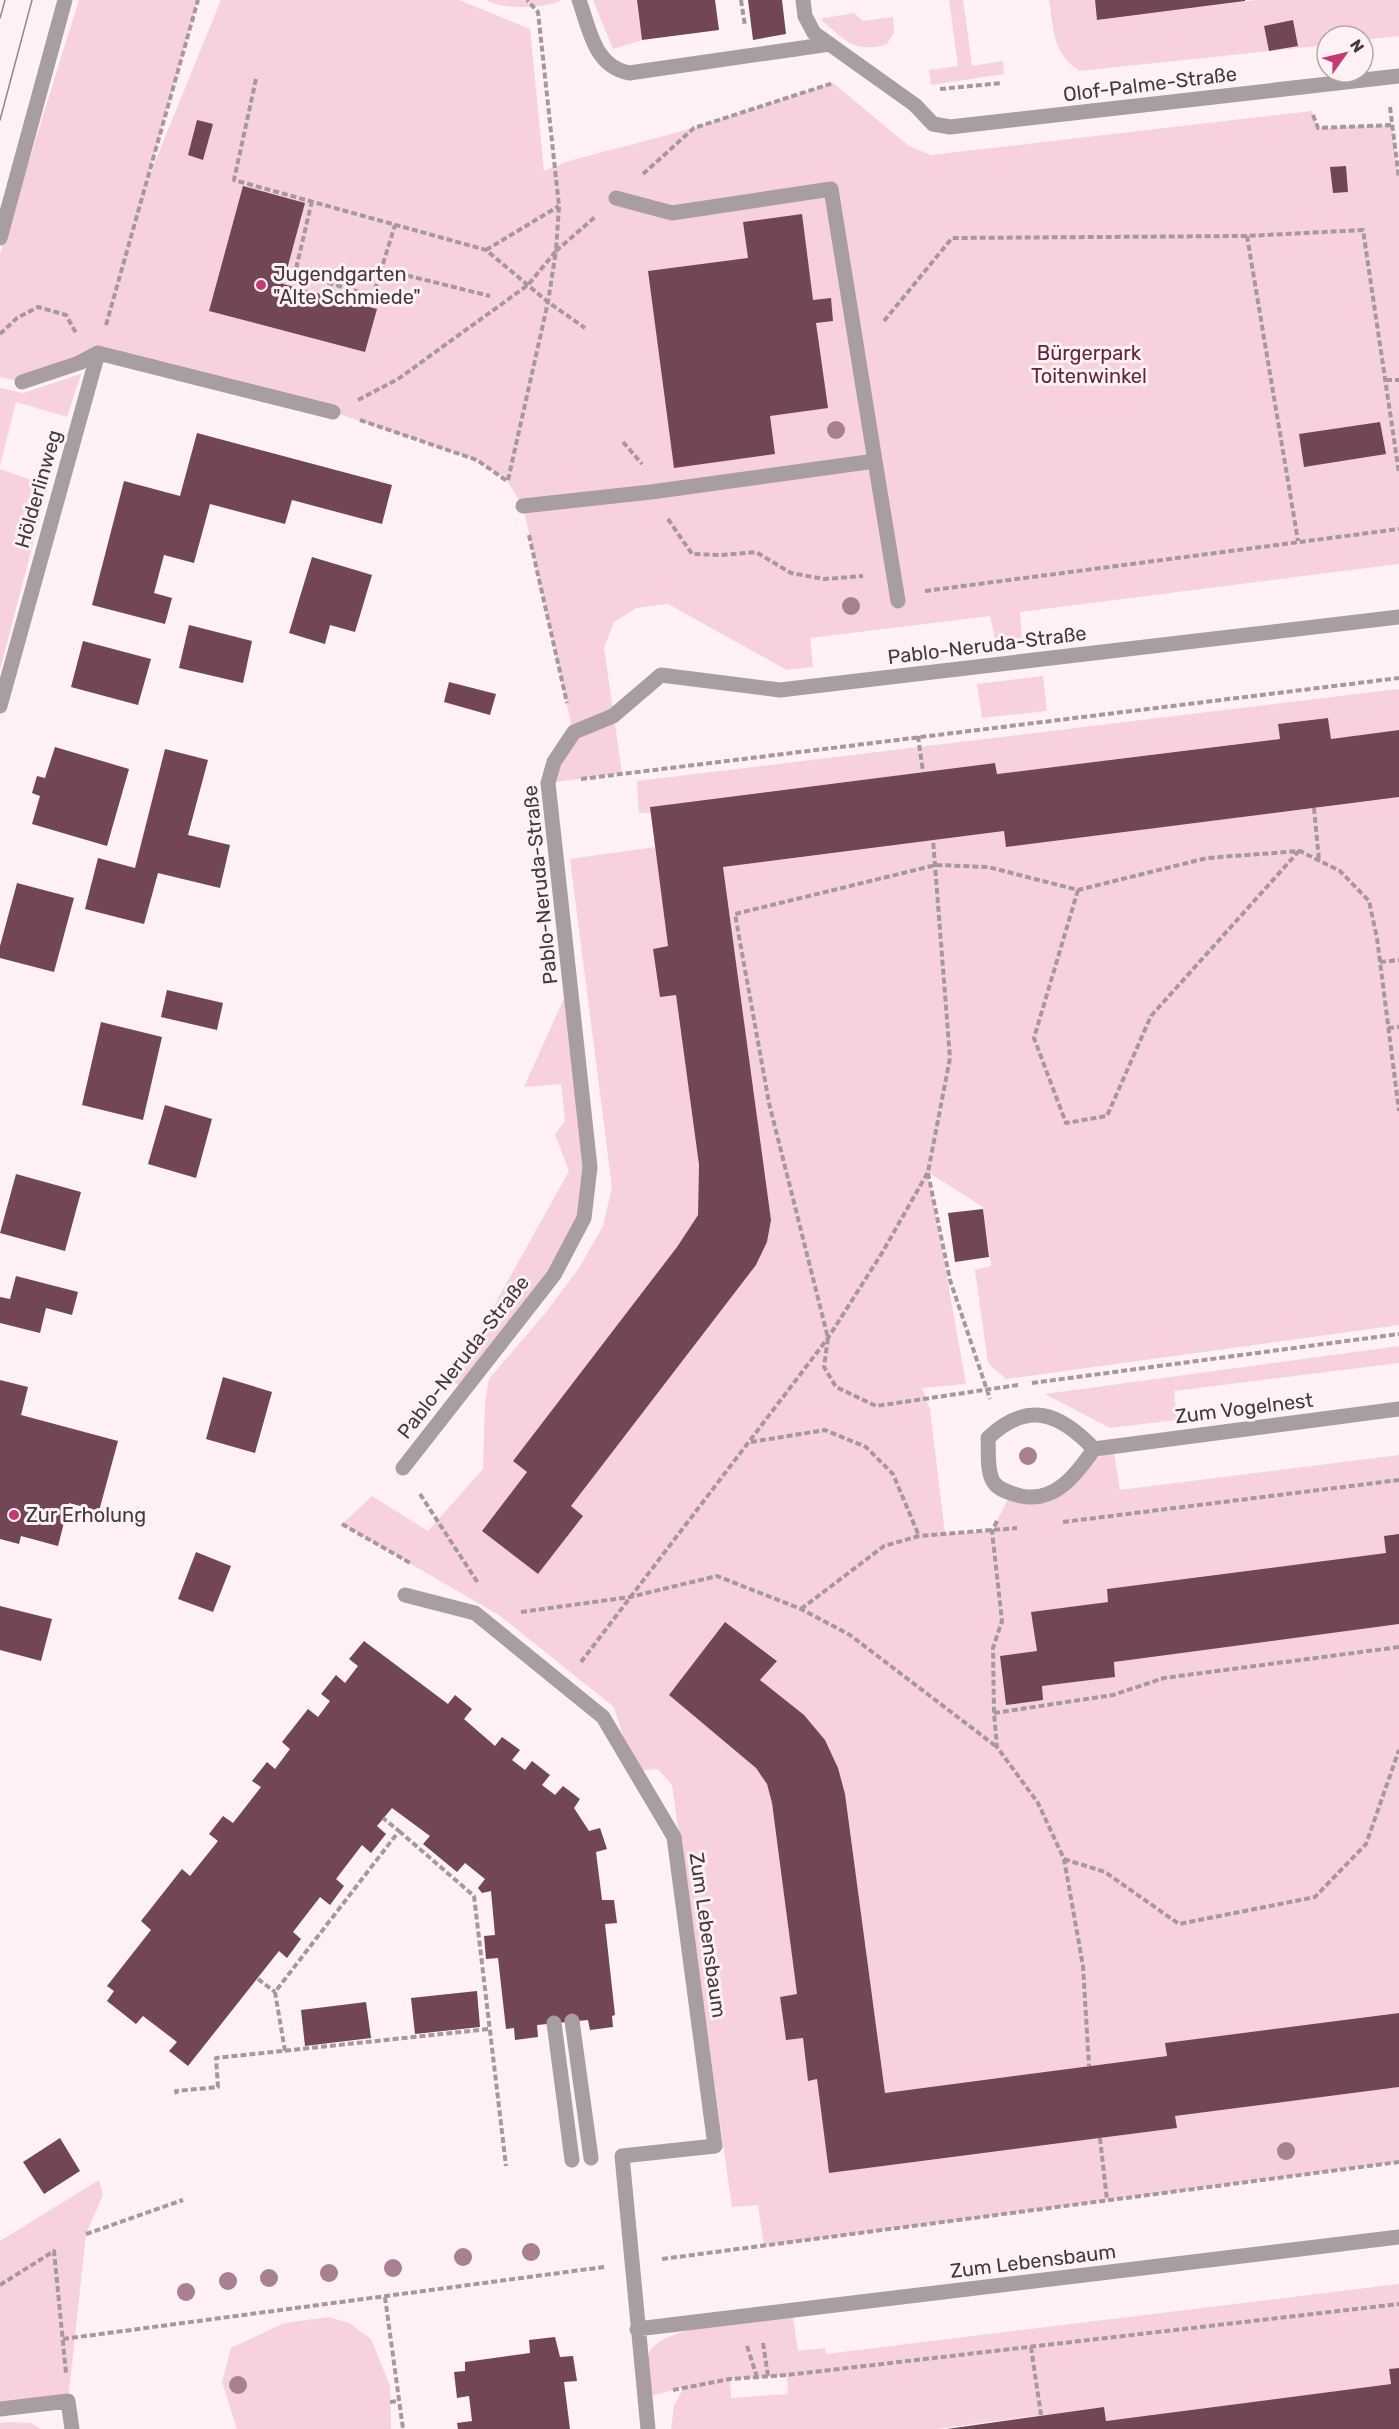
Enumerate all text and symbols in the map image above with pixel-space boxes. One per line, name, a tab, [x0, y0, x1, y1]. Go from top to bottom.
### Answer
north arrow	[1315, 24, 1375, 84]
text: N	[1346, 36, 1368, 56]
street label: Olof-Palme-Straße	[1062, 61, 1238, 107]
place label: Jugendgarten "Alte Schmiede"	[273, 262, 421, 309]
marker: Jugendgarten "Alte Schmiede"	[254, 278, 268, 292]
park label: Bürgerpark Toitenwinkel	[1031, 341, 1147, 388]
street label: Hölderlinweg	[10, 427, 66, 551]
street label: Pablo-Neruda-Straße	[886, 621, 1088, 669]
street label: Pablo-Neruda-Straße	[518, 784, 562, 986]
street label: Pablo-Neruda-Straße	[392, 1271, 534, 1443]
street label: Zum Vogelnest	[1174, 1388, 1314, 1428]
place label: Zur Erholung	[26, 1503, 146, 1527]
marker: Zur Erholung	[7, 1508, 21, 1522]
street label: Zum Lebensbaum	[685, 1851, 731, 2019]
street label: Zum Lebensbaum	[949, 2239, 1117, 2283]

